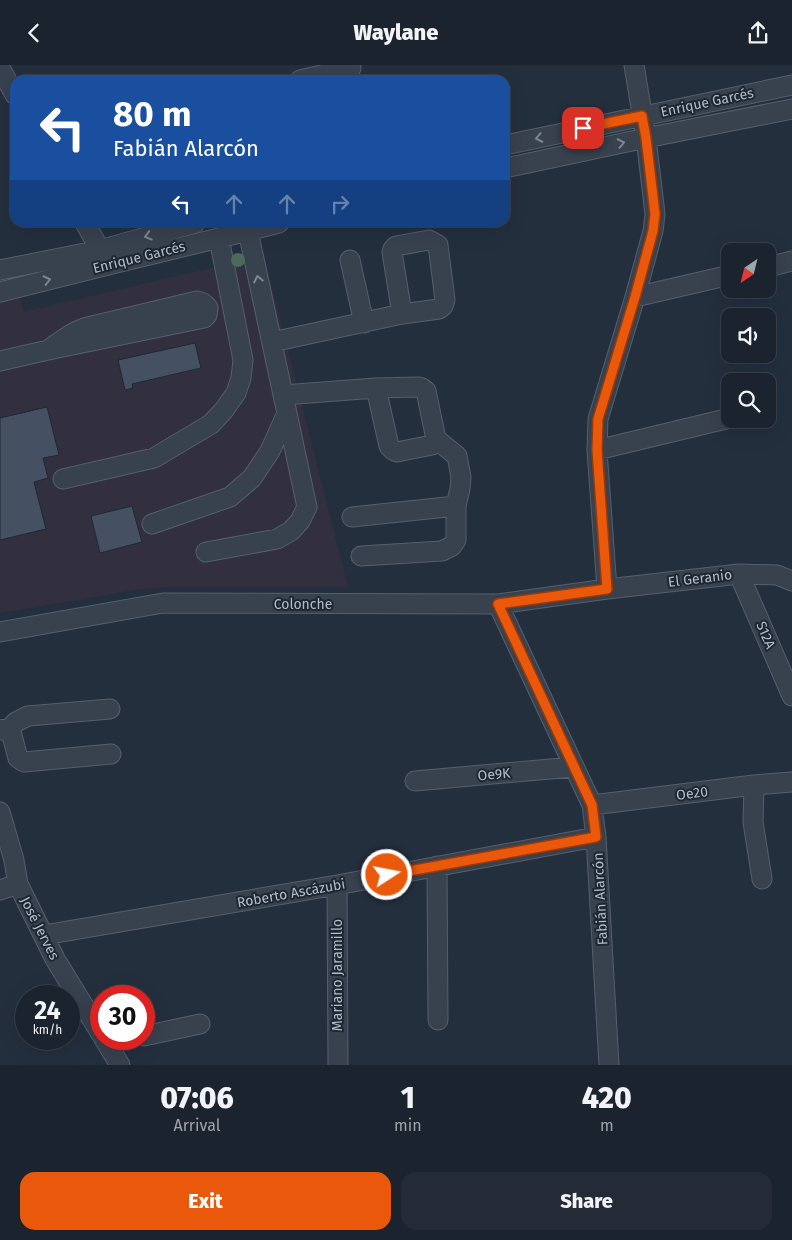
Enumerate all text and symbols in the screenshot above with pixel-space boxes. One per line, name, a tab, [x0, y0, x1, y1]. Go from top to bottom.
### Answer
icon: back	[20, 19, 48, 47]
text: Waylane	[354, 19, 438, 46]
icon: share	[744, 19, 772, 47]
street label: Enrique Garcés	[659, 84, 756, 121]
text: 80 m	[113, 93, 192, 135]
icon: left	[30, 95, 95, 160]
pin	[562, 107, 604, 149]
icon: arrive	[569, 114, 597, 142]
one-way arrow	[534, 132, 543, 142]
text: Fabián Alarcón	[113, 135, 259, 162]
one-way arrow	[617, 138, 626, 149]
icon: left	[167, 190, 195, 218]
icon: ahead	[220, 190, 248, 218]
icon: ahead	[273, 190, 301, 218]
icon: right	[326, 190, 354, 218]
one-way arrow	[145, 231, 153, 241]
street label: Enrique Garcés	[91, 238, 188, 277]
north arrow	[721, 243, 776, 297]
map controls	[721, 243, 776, 428]
one-way arrow	[253, 274, 264, 283]
one-way arrow	[43, 275, 52, 286]
button: sound	[721, 308, 776, 363]
button: search	[721, 373, 776, 428]
street label: El Geranio	[667, 566, 733, 591]
street label: Colonche	[274, 596, 332, 613]
street label: S12A	[752, 619, 779, 652]
street label: Oe9K	[477, 765, 512, 784]
street label: Oe20	[675, 783, 709, 804]
position arrow	[360, 848, 412, 900]
street label: Fabián Alarcón	[590, 852, 611, 946]
street label: Roberto Ascázubi	[236, 876, 347, 911]
street label: José Jerves	[16, 894, 63, 963]
street label: Mariano Jaramillo	[329, 919, 346, 1031]
speed limit sign: 30	[90, 985, 155, 1050]
text: 24	[34, 996, 61, 1026]
text: km/h	[33, 1023, 62, 1037]
text: 07:06	[160, 1080, 234, 1116]
text: 1	[401, 1080, 415, 1116]
text: 420	[582, 1080, 632, 1116]
text: Arrival	[174, 1116, 220, 1135]
text: min	[394, 1116, 422, 1135]
text: m	[600, 1116, 614, 1135]
button: Exit	[20, 1172, 391, 1230]
button: Share	[401, 1172, 772, 1230]

